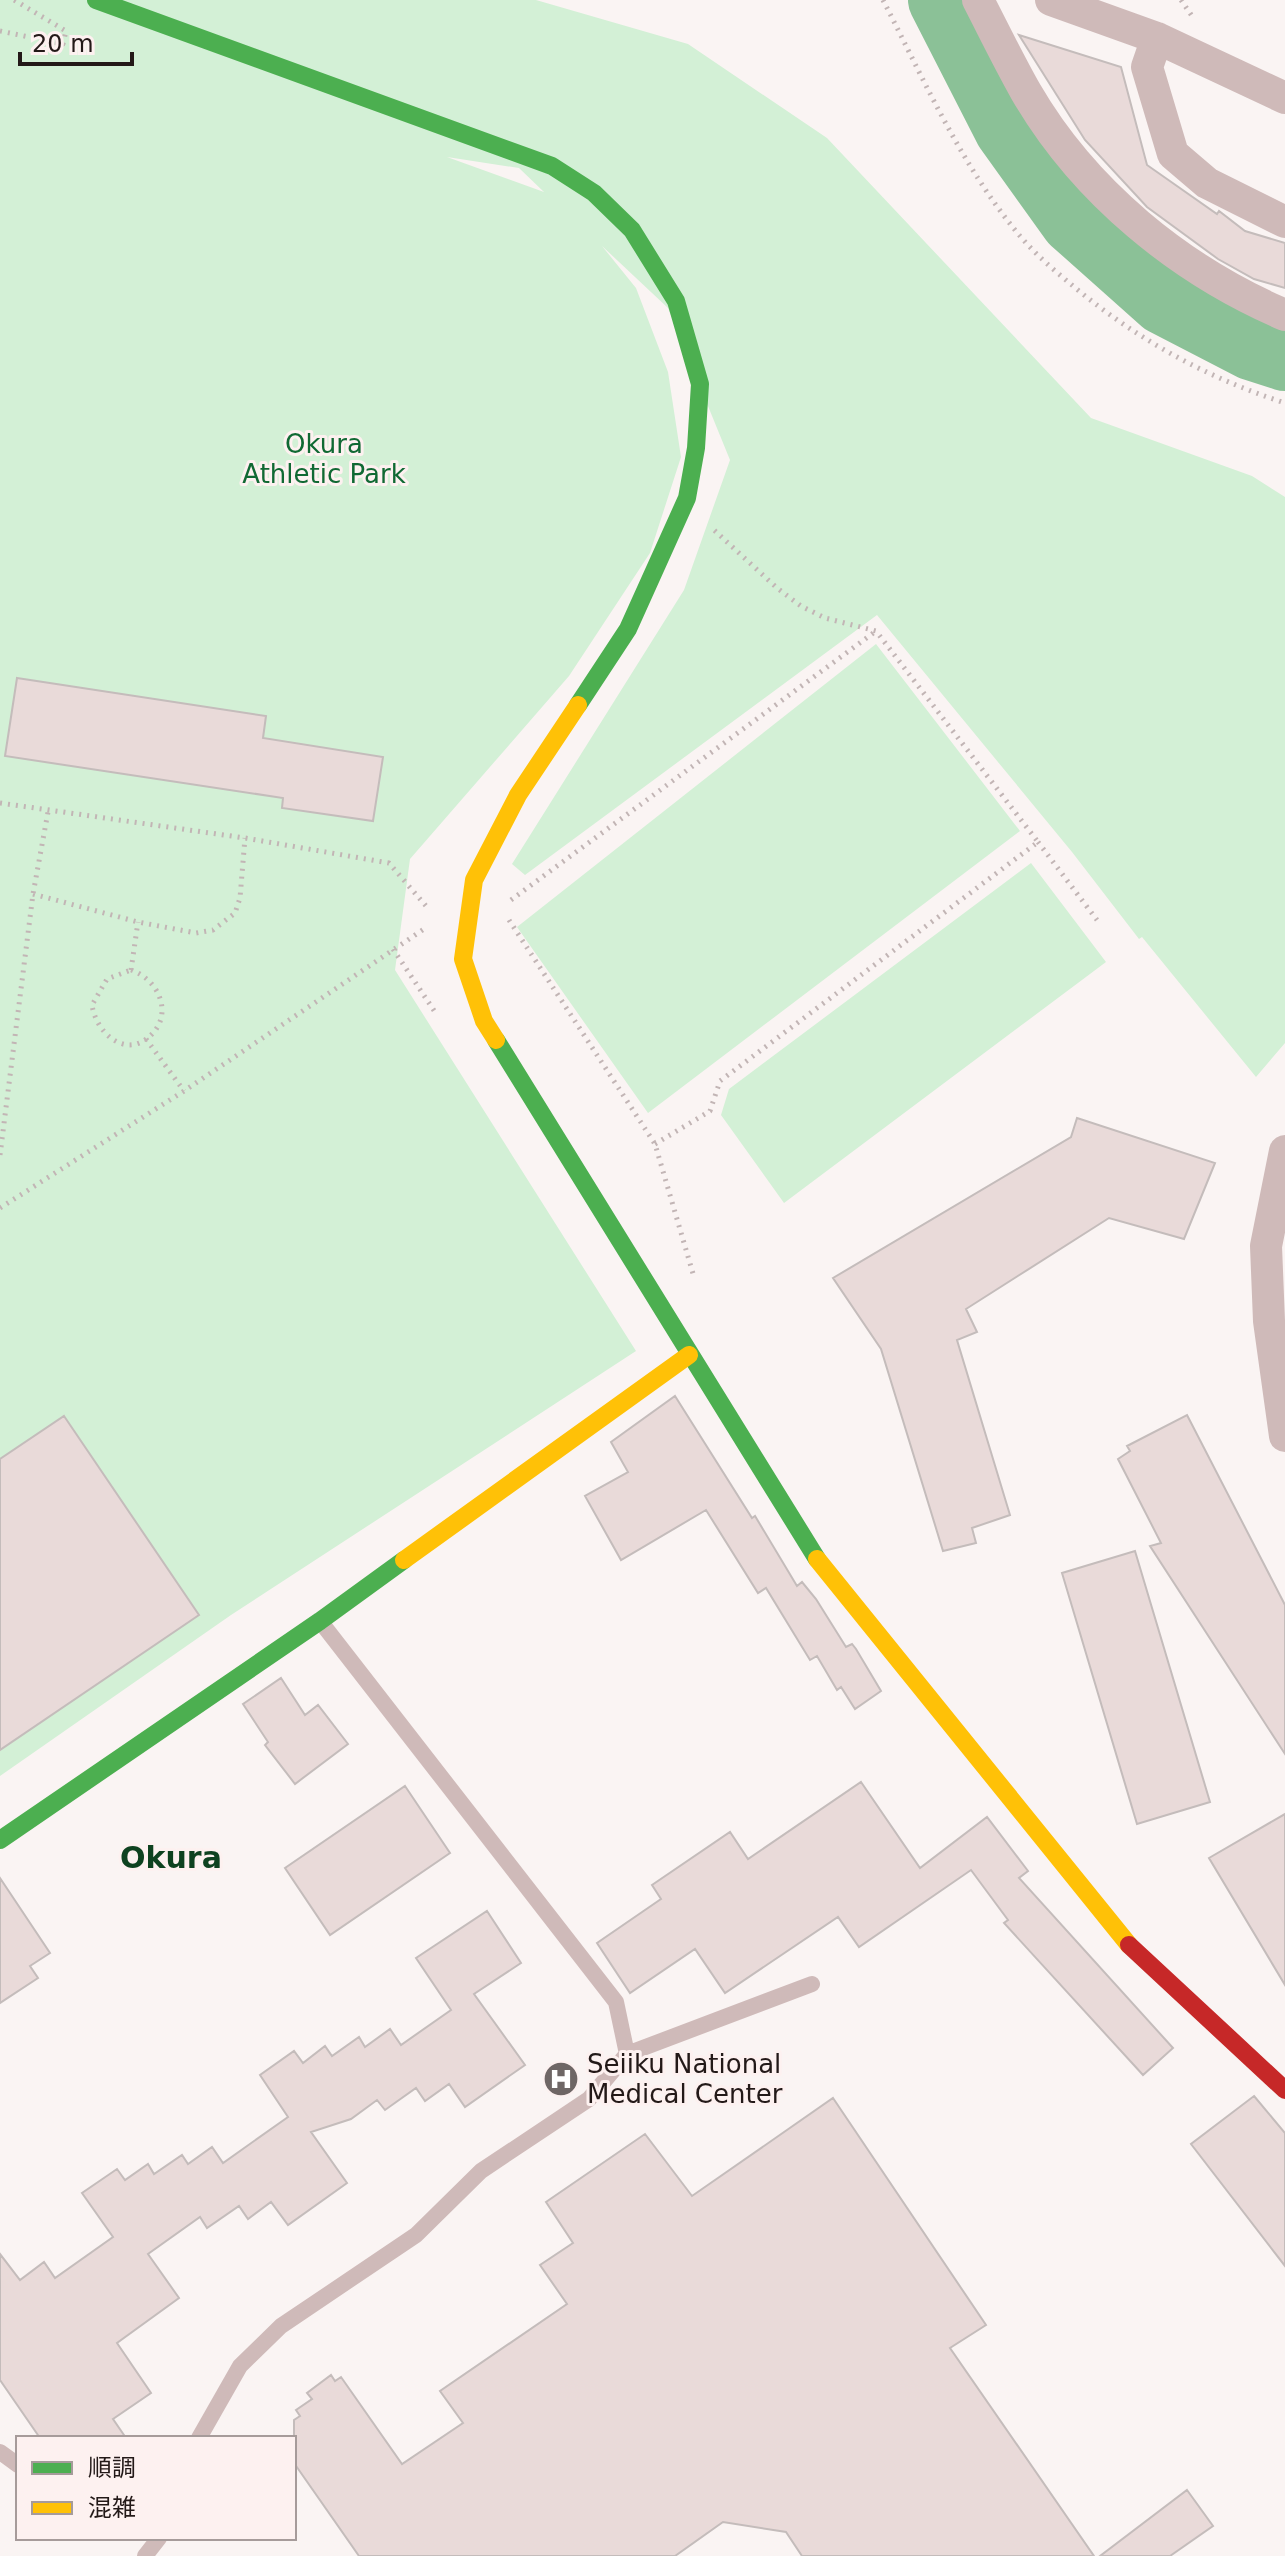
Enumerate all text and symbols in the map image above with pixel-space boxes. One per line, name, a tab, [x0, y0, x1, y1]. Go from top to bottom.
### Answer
scale bar	[20, 16, 132, 66]
text: 20 m	[32, 30, 94, 58]
park label: Okura Athletic Park	[242, 429, 406, 489]
district label: Okura	[120, 1840, 222, 1875]
place label: Seiiku National Medical Center	[587, 2049, 783, 2109]
hospital icon: Seiiku National Medical Center	[542, 2060, 580, 2098]
legend	[16, 2436, 296, 2540]
text: 順調	[88, 2454, 136, 2482]
text: 混雑	[88, 2494, 136, 2522]

